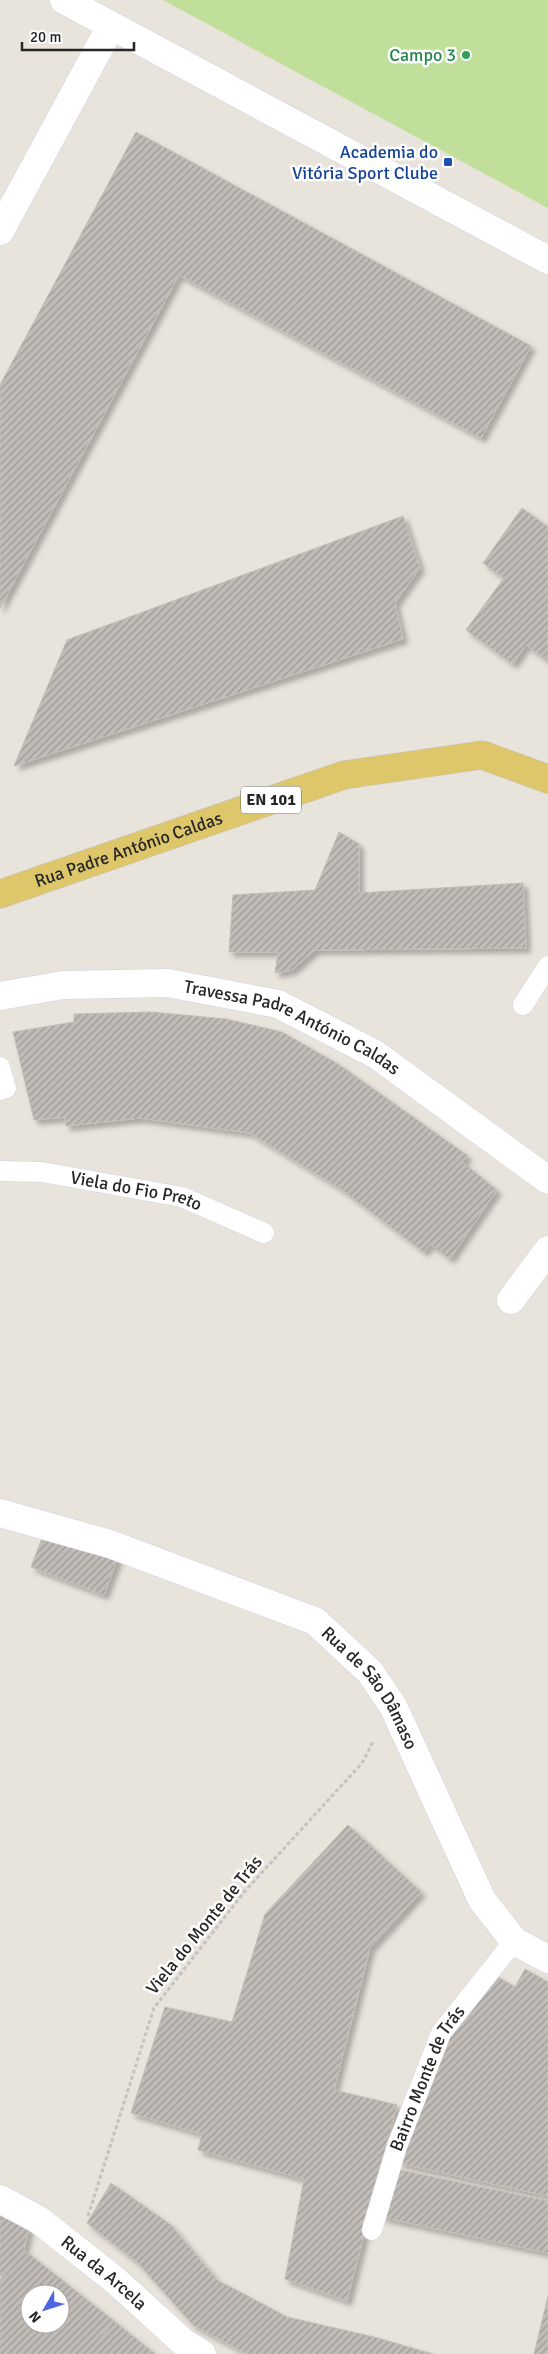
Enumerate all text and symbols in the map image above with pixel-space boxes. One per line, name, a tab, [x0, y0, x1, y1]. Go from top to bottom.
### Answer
scale bar	[22, 20, 135, 52]
text: 20 m	[30, 28, 61, 46]
place label: Campo 3	[389, 44, 456, 66]
marker: Campo 3	[460, 49, 472, 61]
place label: Academia do Vitória Sport Clube	[292, 141, 438, 184]
marker: Academia do Vitória Sport Clube	[442, 156, 454, 168]
road number: EN 101	[241, 786, 301, 814]
street label: Rua Padre António Caldas	[32, 807, 225, 892]
street label: Travessa Padre António Caldas	[182, 975, 405, 1080]
street label: Viela do Fio Preto	[69, 1166, 205, 1215]
street label: Rua de São Dâmaso	[317, 1622, 422, 1753]
street label: Viela do Monte de Trás	[141, 1851, 267, 1999]
street label: Bairro Monte de Trás	[385, 2001, 470, 2154]
street label: Rua da Arcela	[57, 2231, 152, 2315]
north arrow	[20, 2284, 70, 2334]
text: N	[26, 2308, 45, 2326]

